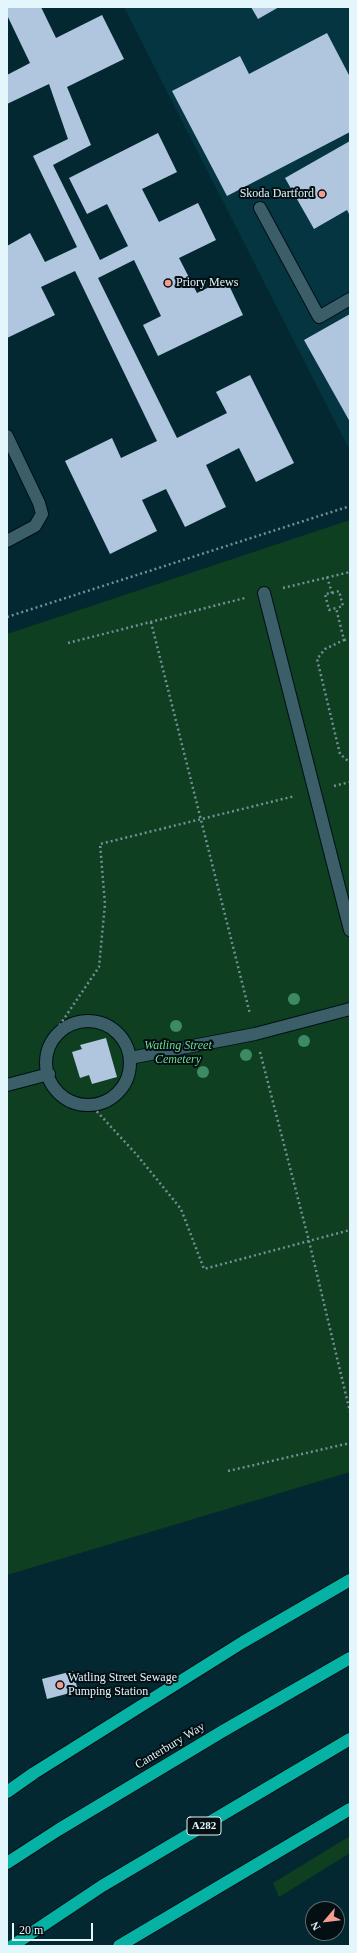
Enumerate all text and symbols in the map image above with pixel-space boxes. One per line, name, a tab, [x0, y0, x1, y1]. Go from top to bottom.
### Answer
place label: Skoda Dartford	[240, 187, 314, 201]
marker: Skoda Dartford	[317, 189, 327, 199]
place label: Priory Mews	[176, 276, 238, 290]
marker: Priory Mews	[163, 278, 173, 288]
park label: Watling Street Cemetery	[144, 1039, 212, 1067]
place label: Watling Street Sewage Pumping Station	[68, 1671, 177, 1699]
marker: Watling Street Sewage Pumping Station	[55, 1680, 65, 1690]
street label: Canterbury Way	[133, 1720, 207, 1772]
road number: A282	[187, 1817, 221, 1835]
north arrow	[305, 1901, 345, 1941]
scale bar	[14, 1915, 95, 1941]
text: N	[308, 1920, 322, 1932]
text: 20 m	[19, 1923, 43, 1937]

